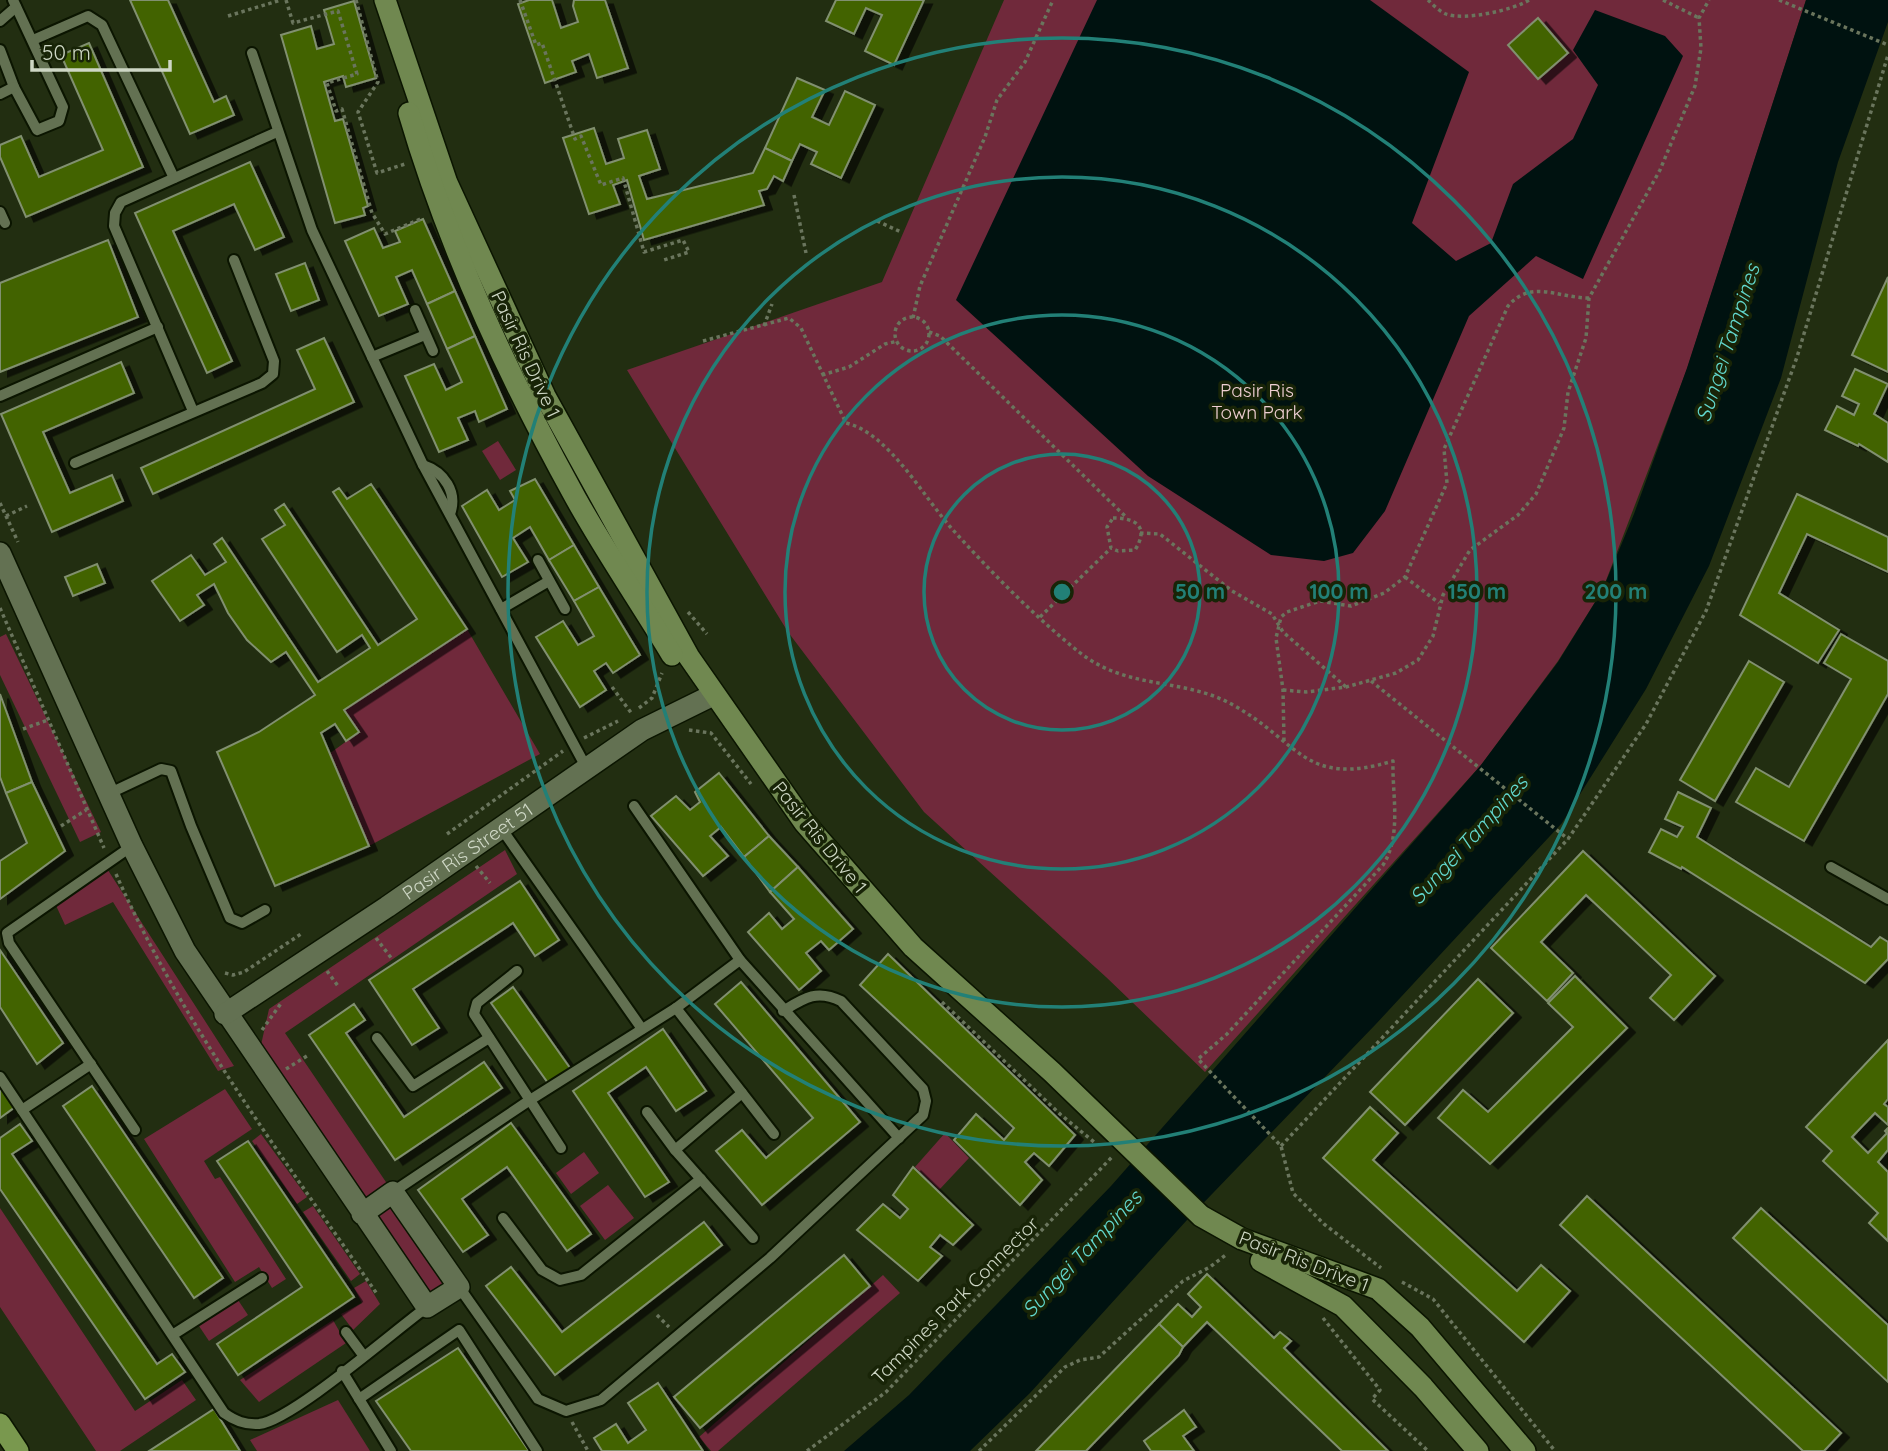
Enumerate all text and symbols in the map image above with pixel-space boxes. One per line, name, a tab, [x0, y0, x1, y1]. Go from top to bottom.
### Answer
scale bar	[32, 28, 170, 72]
text: 50 m	[42, 39, 91, 65]
water label: Sungei Tampines	[1689, 260, 1765, 425]
street label: Pasir Ris Drive 1	[486, 287, 566, 421]
park label: Pasir Ris Town Park	[1211, 378, 1303, 424]
text: 50 m	[1175, 578, 1225, 604]
text: 100 m	[1309, 578, 1369, 604]
text: 150 m	[1448, 578, 1506, 604]
text: 200 m	[1585, 578, 1647, 604]
centre of rings	[1050, 580, 1074, 604]
water label: Sungei Tampines	[1404, 769, 1534, 909]
street label: Pasir Ris Drive 1	[768, 776, 872, 898]
street label: Pasir Ris Street 51	[397, 798, 537, 905]
water label: Sungei Tampines	[1016, 1184, 1148, 1322]
street label: Tampines Park Connector	[866, 1211, 1044, 1389]
street label: Pasir Ris Drive 1	[1236, 1225, 1372, 1297]

